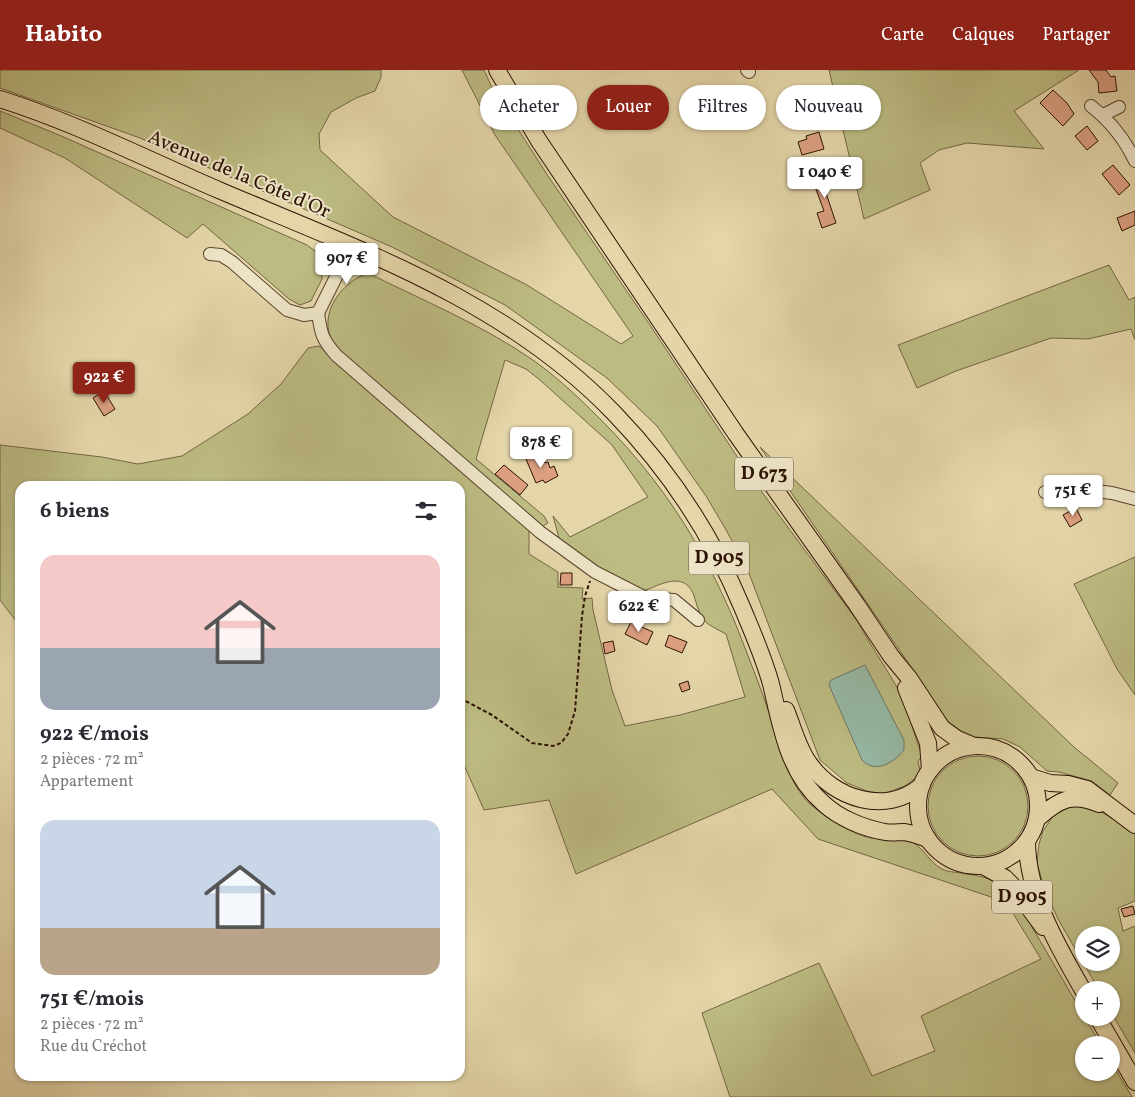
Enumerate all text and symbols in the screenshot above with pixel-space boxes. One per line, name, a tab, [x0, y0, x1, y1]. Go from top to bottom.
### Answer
text: Habito	[25, 18, 102, 52]
text: Carte	[881, 23, 924, 48]
text: Calques	[952, 23, 1014, 48]
text: Partager	[1042, 23, 1110, 48]
chip: Acheter	[480, 85, 577, 130]
chip: Louer	[587, 85, 669, 130]
chip: Filtres	[679, 85, 766, 130]
chip: Nouveau	[776, 85, 881, 130]
street label: Avenue de la Côte d'Or	[143, 124, 335, 226]
pin: 1 040 €	[779, 156, 871, 199]
text: 1 040 €	[798, 162, 852, 184]
pin: 907 €	[312, 242, 382, 285]
text: 907 €	[326, 248, 368, 270]
pin: 922 €	[69, 362, 139, 404]
text: 922 €	[84, 367, 124, 389]
pin: 878 €	[506, 426, 576, 469]
text: 878 €	[521, 432, 561, 454]
road number: D 673	[735, 458, 793, 490]
pin: 751 €	[1038, 474, 1108, 517]
text: 751 €	[1055, 480, 1091, 502]
text: 6 biens	[40, 497, 110, 526]
icon: filters	[412, 497, 440, 525]
road number: D 905	[689, 542, 749, 574]
icon: home	[195, 587, 285, 677]
pin: 622 €	[604, 590, 674, 633]
text: 622 €	[619, 596, 659, 618]
text: 922 €/mois	[40, 720, 149, 749]
text: 2 pièces · 72 m²	[40, 749, 144, 771]
text: Appartement	[40, 771, 134, 793]
icon: home	[195, 852, 285, 942]
road number: D 905	[992, 880, 1052, 914]
map controls	[1075, 926, 1120, 1081]
button: layers	[1075, 926, 1120, 971]
button: +	[1075, 981, 1120, 1026]
text: 751 €/mois	[40, 985, 144, 1014]
text: 2 pièces · 72 m²	[40, 1014, 144, 1036]
text: Rue du Créchot	[40, 1036, 147, 1058]
button: −	[1075, 1036, 1120, 1081]

